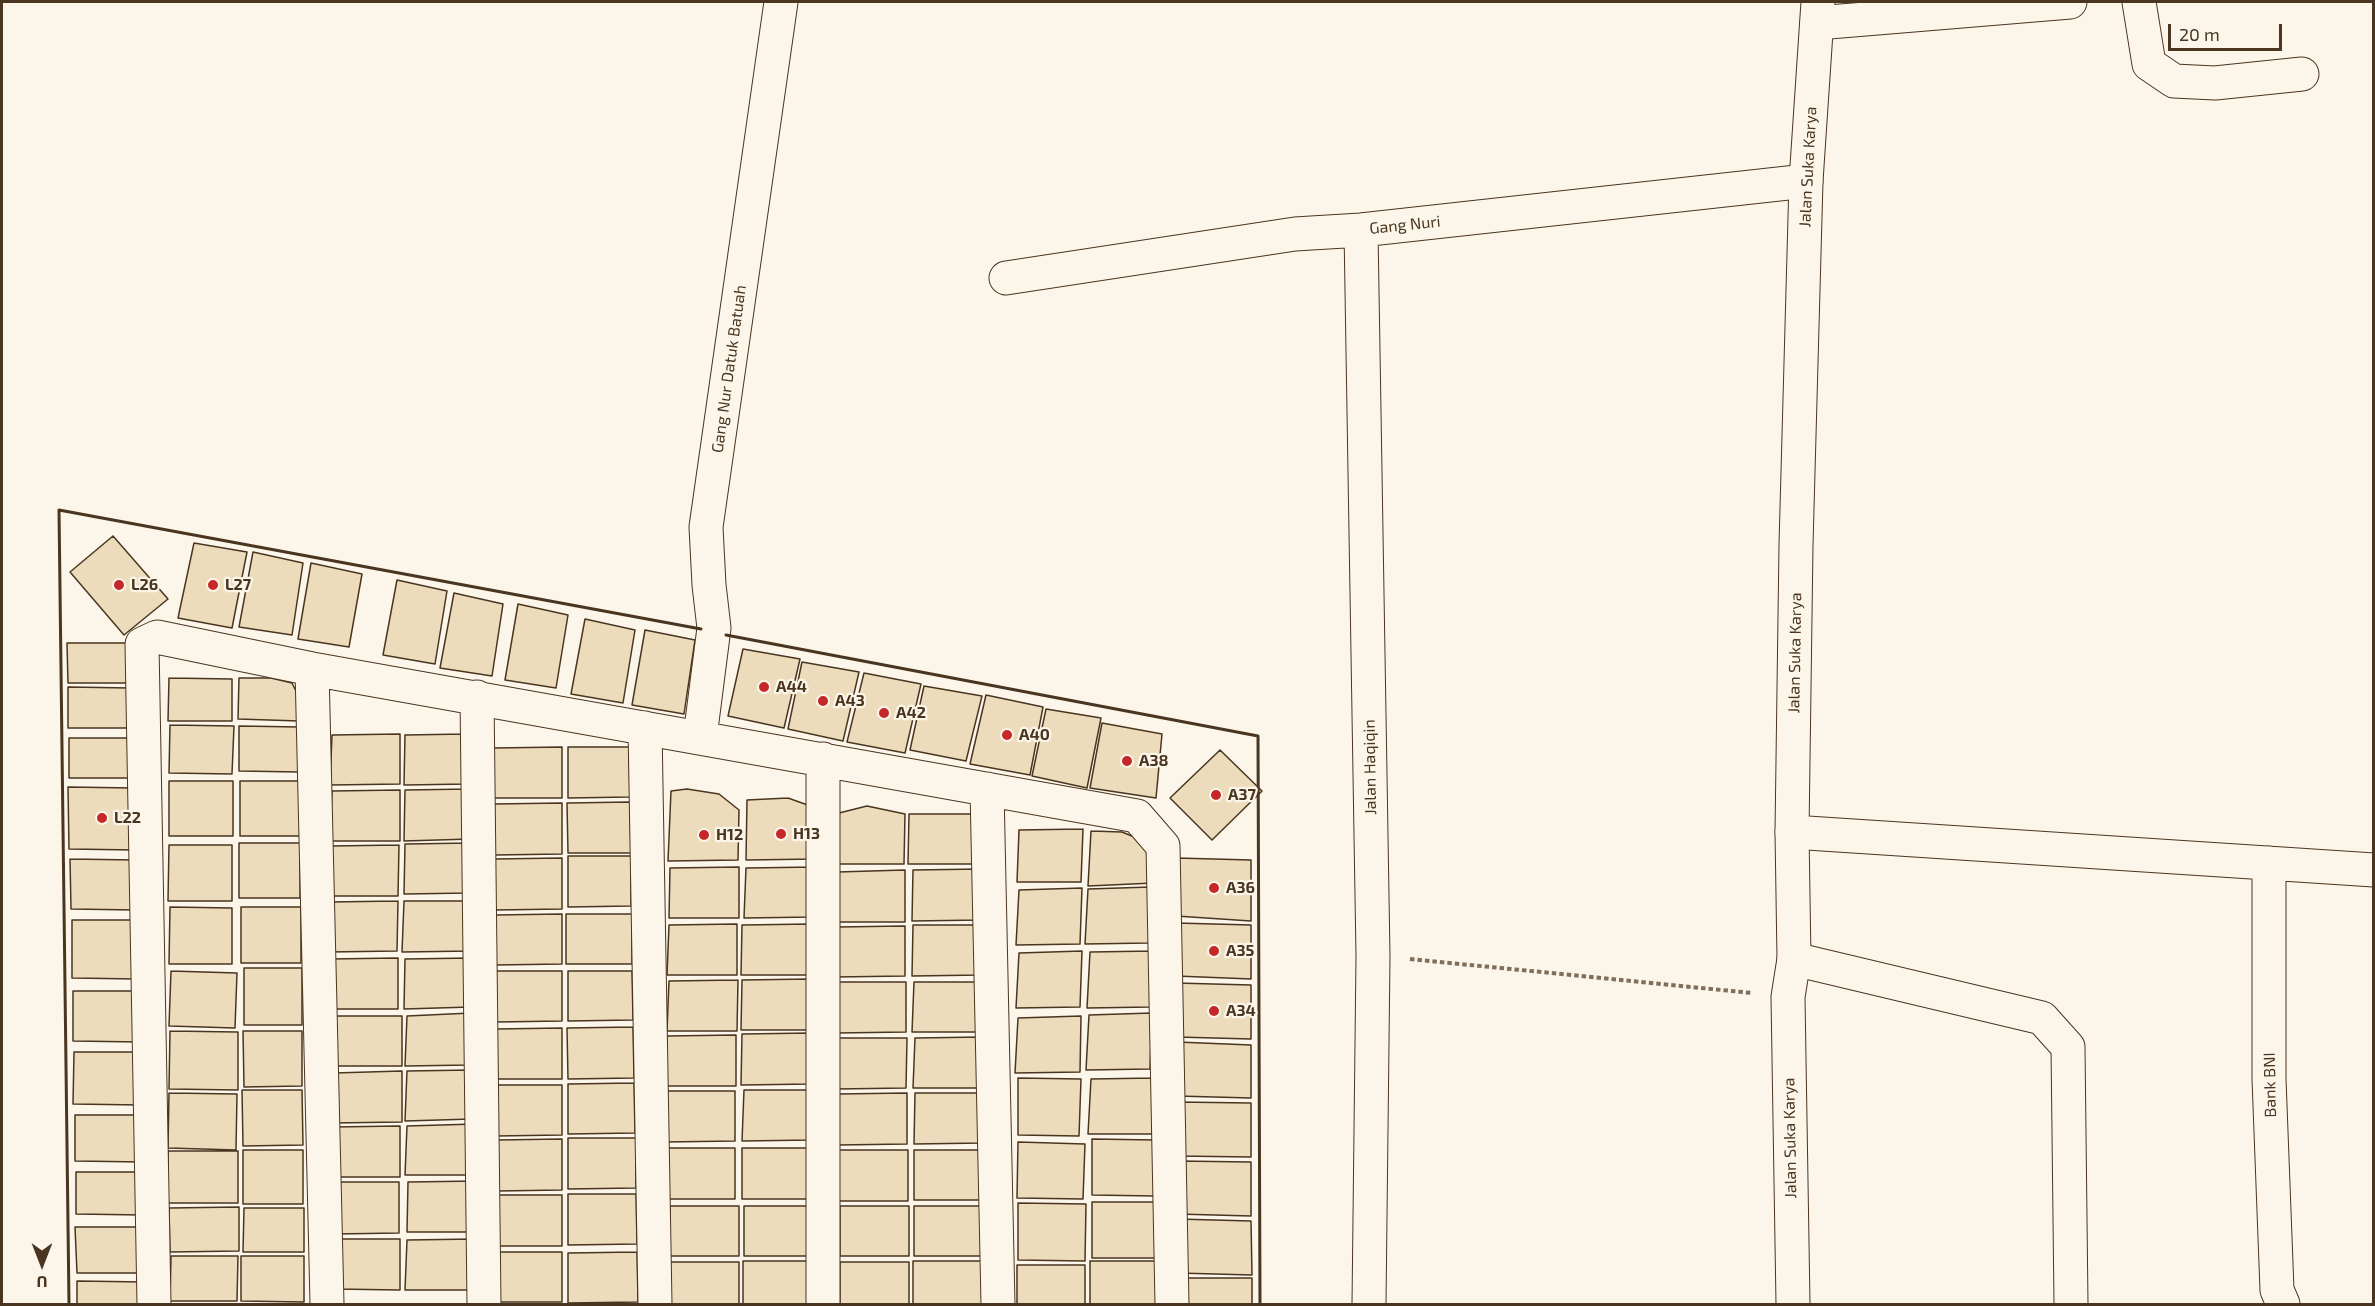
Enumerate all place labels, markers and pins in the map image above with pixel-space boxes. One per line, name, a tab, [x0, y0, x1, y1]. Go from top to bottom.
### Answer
place label: L26	[131, 575, 158, 595]
place label: L27	[225, 575, 251, 595]
marker: L26	[112, 578, 126, 592]
marker: L27	[206, 578, 220, 592]
place label: A44	[776, 677, 807, 697]
marker: A44	[757, 680, 771, 694]
place label: A43	[835, 691, 865, 711]
marker: A43	[816, 694, 830, 708]
place label: A42	[896, 703, 926, 723]
marker: A42	[877, 706, 891, 720]
place label: A40	[1019, 725, 1050, 745]
marker: A40	[1000, 728, 1014, 742]
place label: A38	[1139, 751, 1168, 771]
marker: A38	[1120, 754, 1134, 768]
place label: A37	[1228, 785, 1256, 805]
marker: A37	[1209, 788, 1223, 802]
place label: L22	[114, 808, 141, 828]
marker: L22	[95, 811, 109, 825]
place label: H13	[793, 824, 820, 844]
place label: H12	[716, 825, 743, 845]
marker: H13	[774, 827, 788, 841]
marker: H12	[697, 828, 711, 842]
place label: A36	[1226, 878, 1255, 898]
marker: A36	[1207, 881, 1221, 895]
place label: A35	[1226, 941, 1254, 961]
marker: A35	[1207, 944, 1221, 958]
place label: A34	[1226, 1001, 1256, 1021]
marker: A34	[1207, 1004, 1221, 1018]

